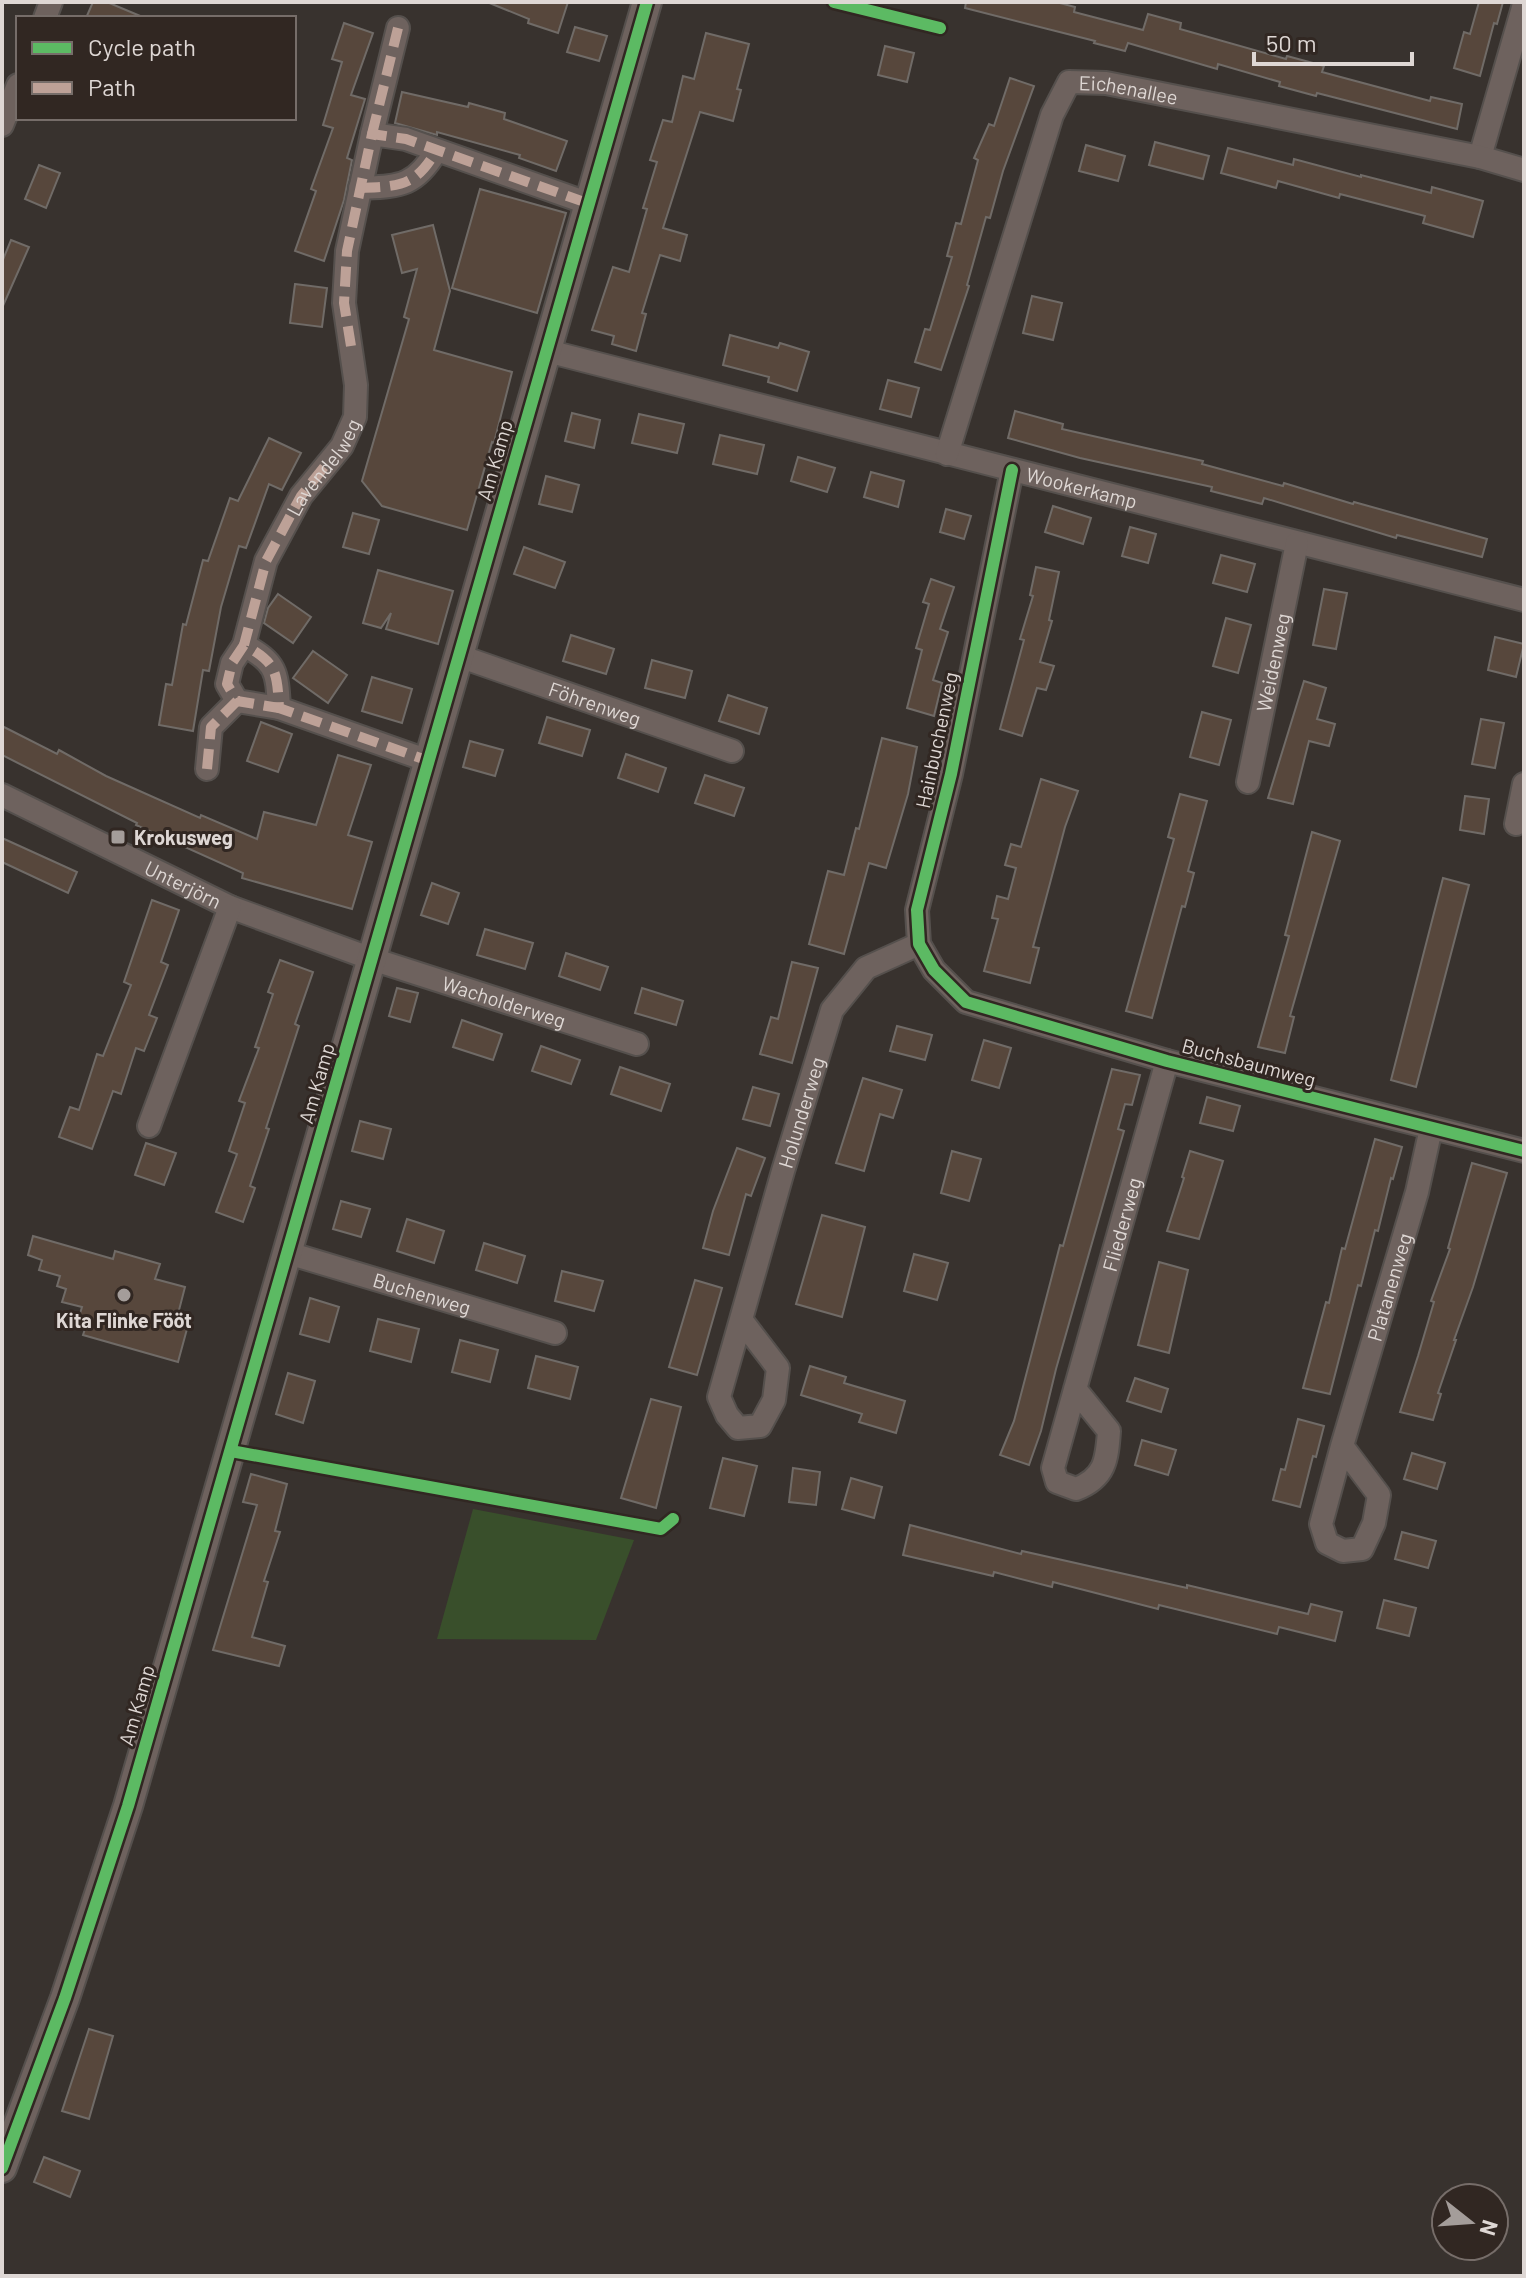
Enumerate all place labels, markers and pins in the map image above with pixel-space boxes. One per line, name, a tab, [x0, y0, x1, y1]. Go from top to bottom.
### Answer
place label: Krokusweg	[134, 825, 233, 849]
marker: Krokusweg	[109, 828, 127, 846]
marker: Kita Flinke Fööt	[115, 1286, 133, 1304]
place label: Kita Flinke Fööt	[56, 1308, 192, 1332]

